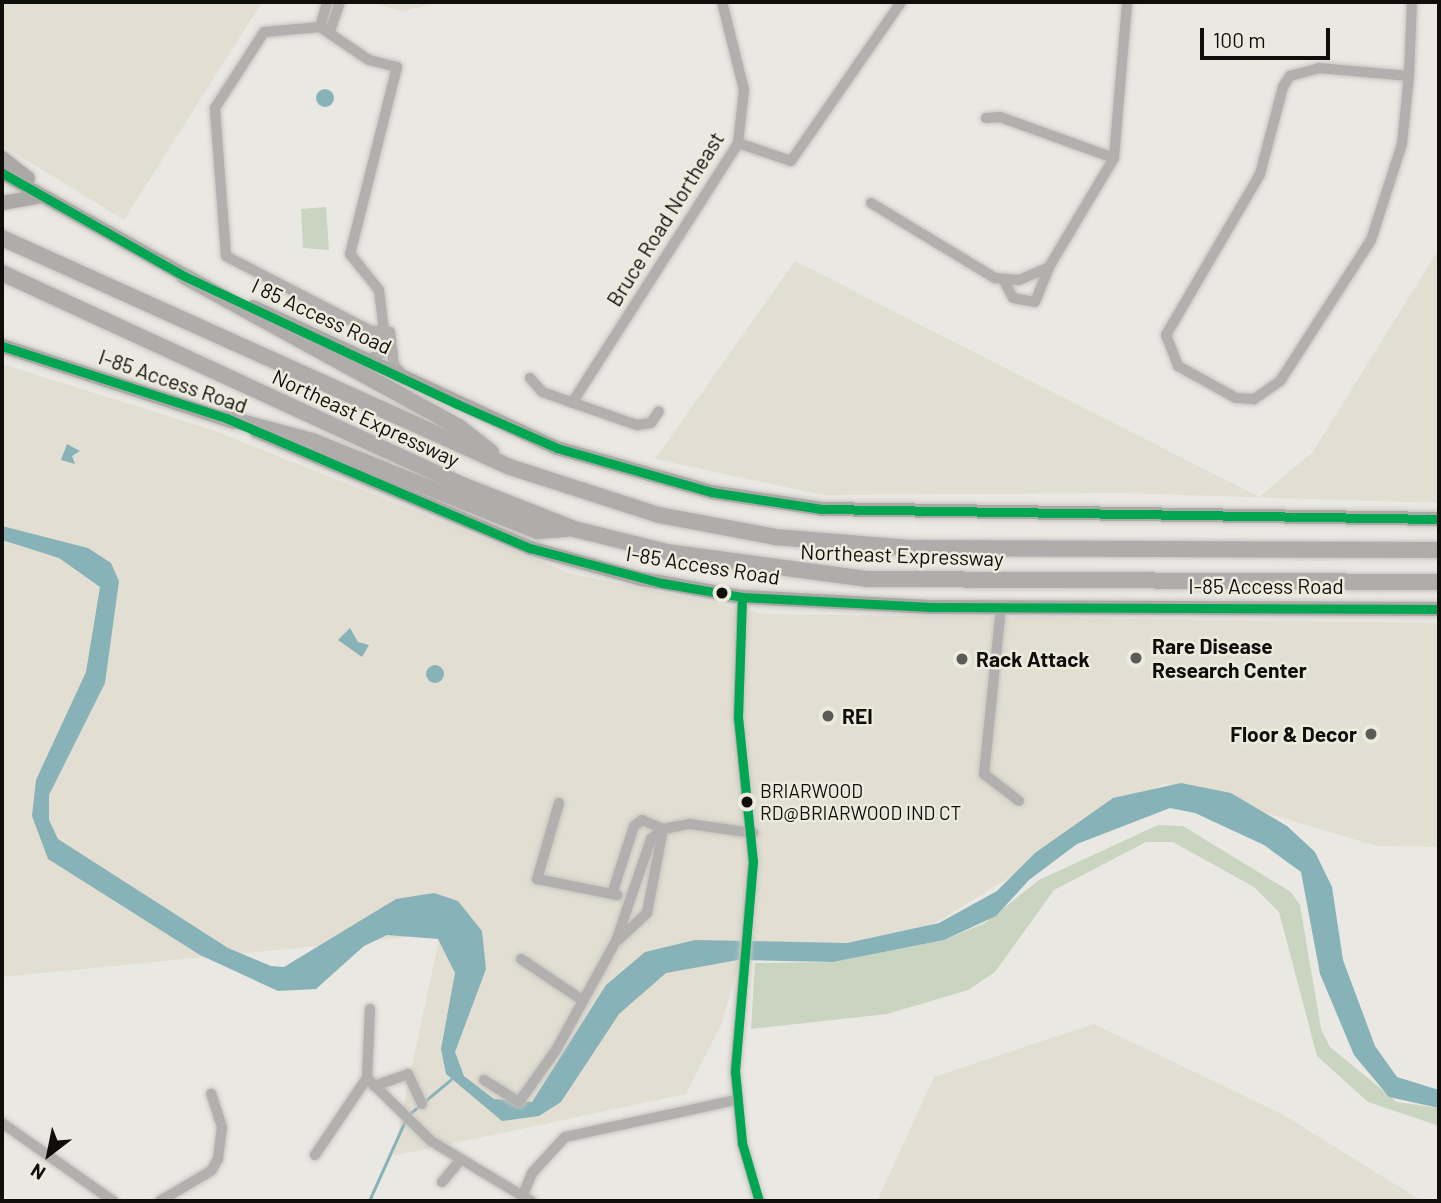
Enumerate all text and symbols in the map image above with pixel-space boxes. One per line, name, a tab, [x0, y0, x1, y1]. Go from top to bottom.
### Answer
scale bar	[1203, 14, 1332, 58]
text: 100 m	[1213, 27, 1266, 52]
street label: Bruce Road Northeast	[601, 127, 729, 311]
street label: I 85 Access Road	[248, 273, 396, 359]
street label: I-85 Access Road	[95, 344, 251, 418]
street label: Northeast Expressway	[268, 364, 464, 472]
street label: Northeast Expressway	[800, 539, 1004, 571]
street label: I-85 Access Road	[624, 540, 782, 590]
street label: I-85 Access Road	[1188, 573, 1344, 599]
unlabelled marker	[715, 586, 729, 600]
place label: Rare Disease Research Center	[1152, 633, 1307, 683]
place label: Rack Attack	[976, 646, 1090, 672]
marker: Rare Disease Research Center	[1126, 648, 1146, 668]
marker: Rack Attack	[954, 651, 970, 667]
place label: REI	[842, 703, 873, 729]
marker: REI	[820, 708, 836, 724]
place label: Floor & Decor	[1230, 721, 1357, 747]
marker: Floor & Decor	[1363, 726, 1379, 742]
place label: BRIARWOOD RD@BRIARWOOD IND CT	[760, 780, 961, 824]
marker: BRIARWOOD RD@BRIARWOOD IND CT	[740, 795, 754, 809]
north arrow	[14, 1119, 84, 1189]
text: N	[26, 1159, 49, 1185]

